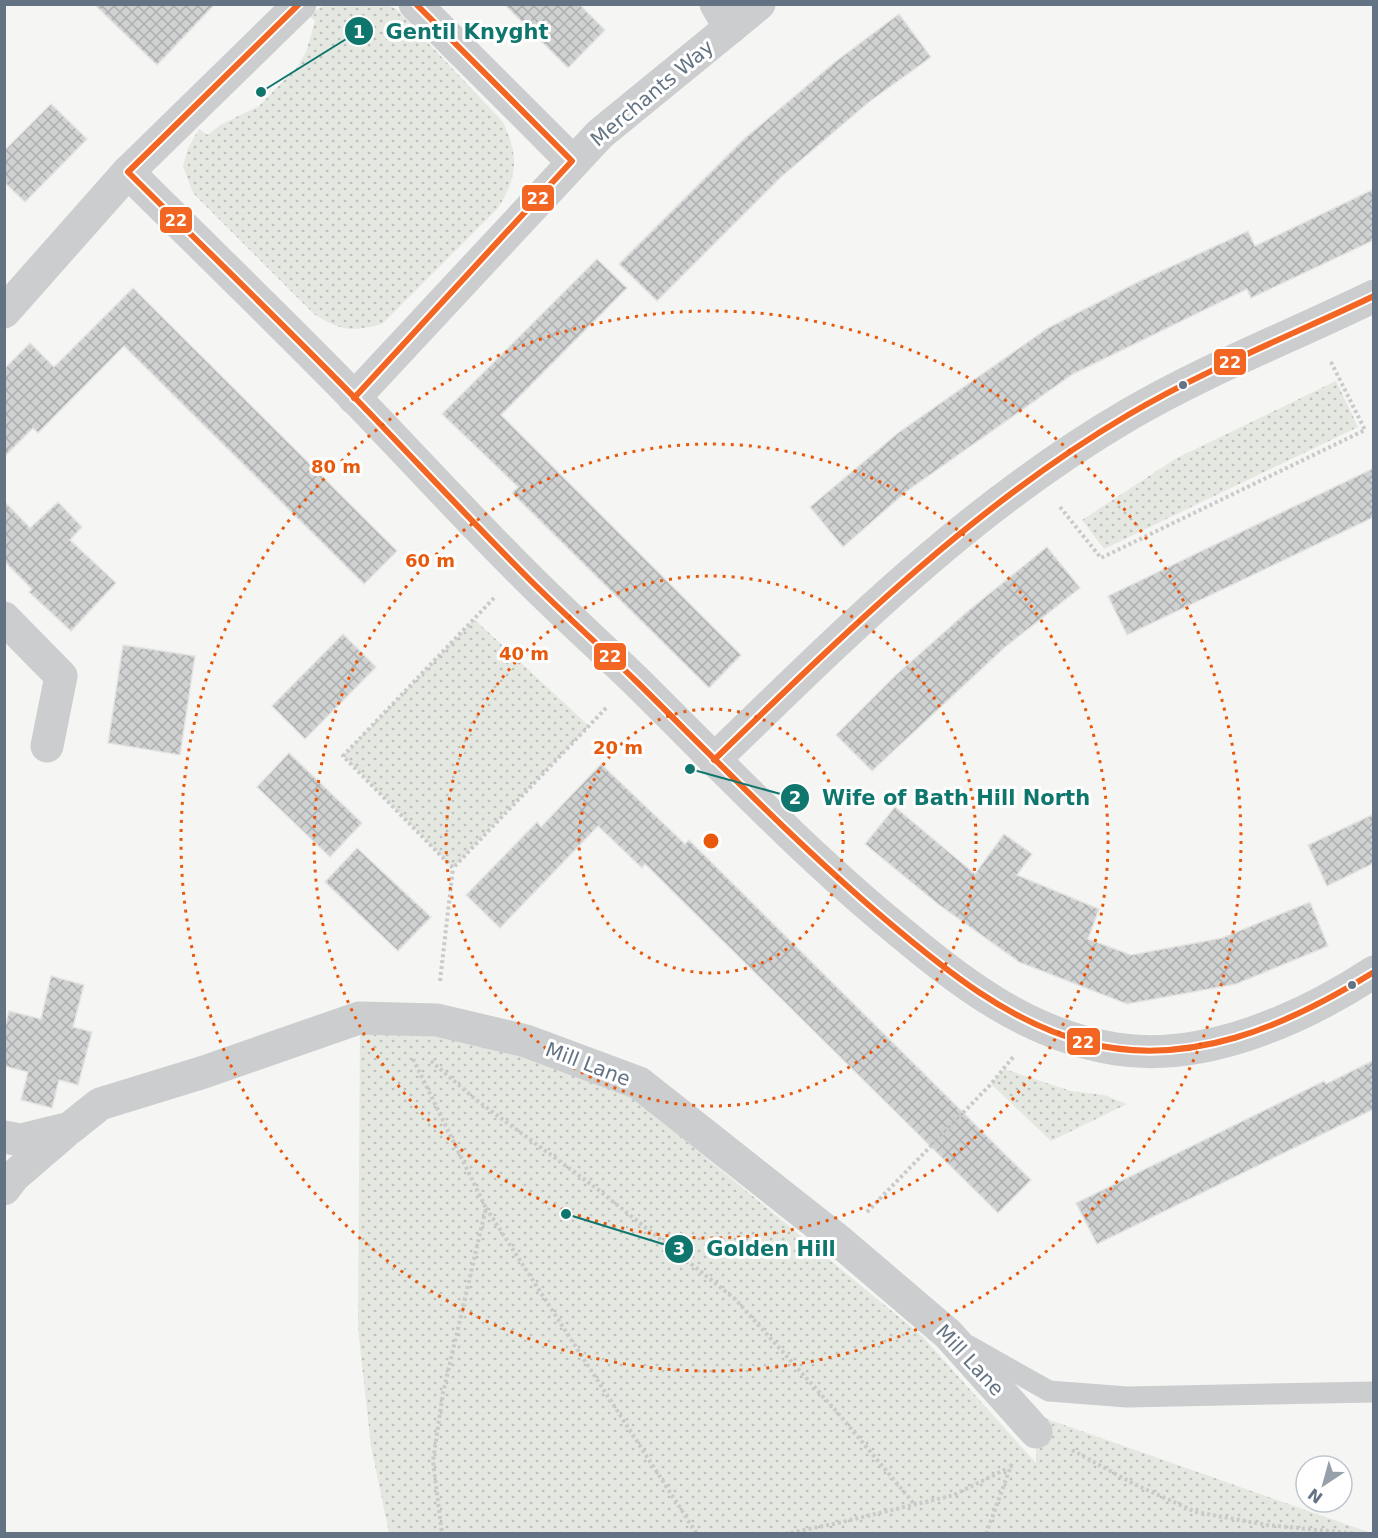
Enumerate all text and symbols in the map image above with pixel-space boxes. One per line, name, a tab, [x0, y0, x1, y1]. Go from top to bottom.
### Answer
callout: Gentil Knyght	[344, 12, 561, 51]
text: Gentil Knyght	[385, 20, 549, 44]
text: 1	[353, 21, 365, 42]
street label: Merchants Way	[586, 34, 718, 151]
line badge: 22	[521, 184, 555, 212]
text: 22	[527, 189, 549, 208]
line badge: 22	[159, 206, 193, 234]
text: 22	[165, 211, 187, 230]
line badge: 22	[1213, 348, 1247, 376]
text: 22	[1219, 353, 1241, 372]
unlabelled marker	[1177, 379, 1189, 391]
text: 80 m	[311, 456, 361, 477]
text: 60 m	[405, 550, 455, 571]
line badge: 22	[593, 642, 627, 671]
text: 40 m	[499, 643, 549, 664]
text: 22	[599, 647, 621, 666]
text: 20 m	[593, 737, 643, 758]
callout: Wife of Bath Hill North	[780, 778, 1102, 817]
text: Wife of Bath Hill North	[822, 786, 1090, 810]
text: 2	[789, 787, 801, 808]
centre of rings	[701, 831, 721, 851]
unlabelled marker	[1346, 979, 1358, 991]
line badge: 22	[1066, 1027, 1101, 1056]
text: 22	[1072, 1033, 1094, 1052]
street label: Mill Lane	[542, 1037, 634, 1091]
callout: Golden Hill	[664, 1229, 847, 1268]
text: Golden Hill	[706, 1237, 836, 1261]
text: 3	[673, 1238, 685, 1259]
street label: Mill Lane	[931, 1319, 1009, 1401]
north arrow	[1294, 1454, 1354, 1514]
text: N	[1304, 1484, 1326, 1507]

